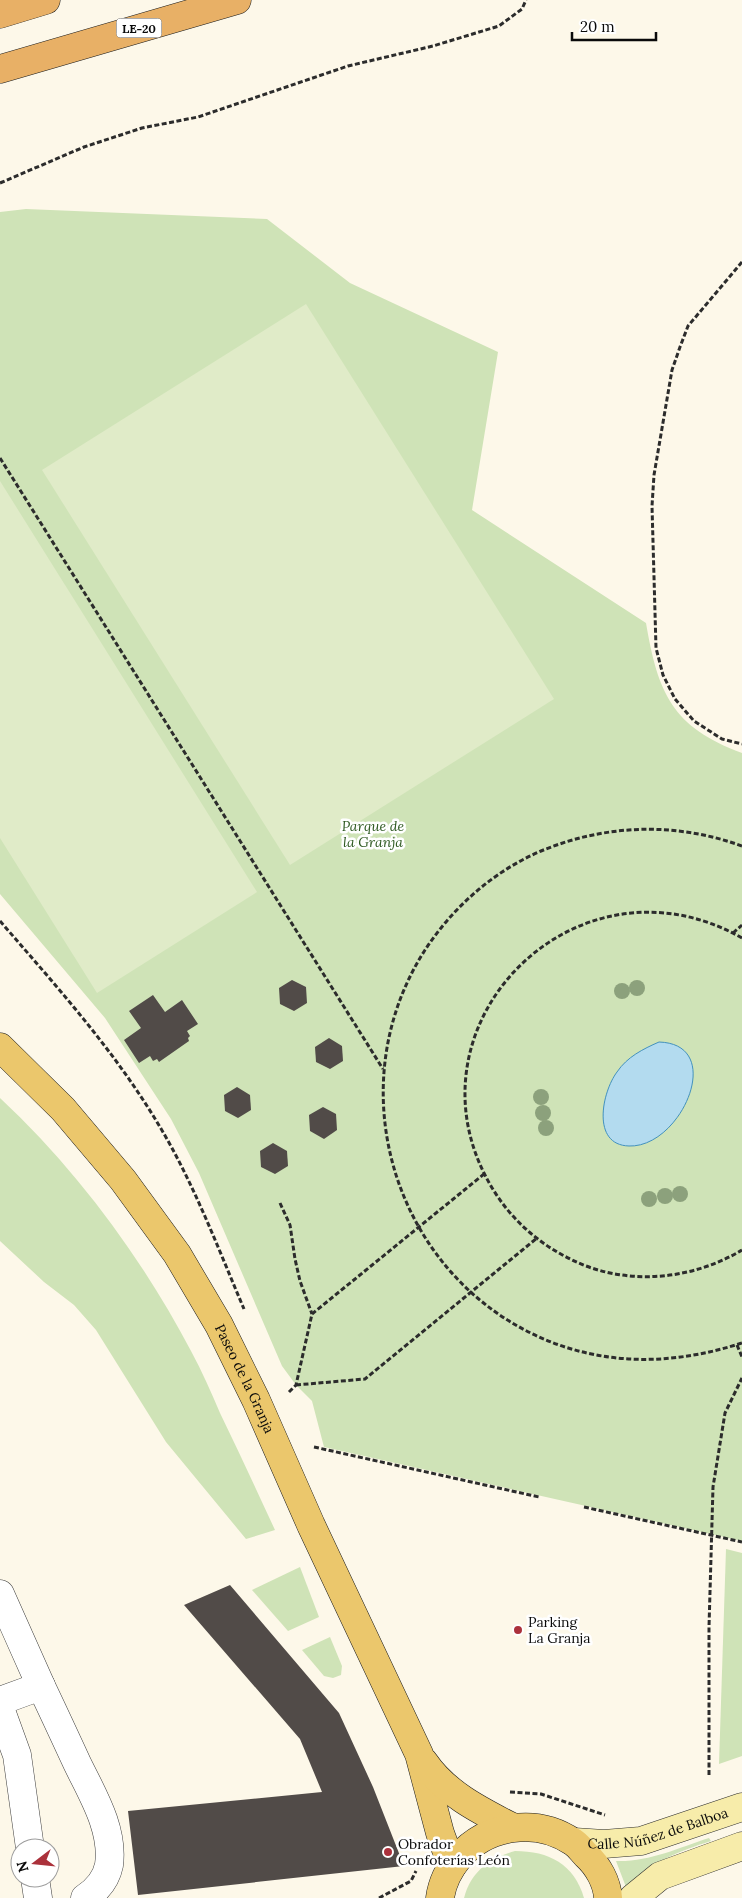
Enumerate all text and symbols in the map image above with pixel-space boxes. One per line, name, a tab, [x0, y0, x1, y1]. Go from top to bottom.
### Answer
scale bar	[572, 10, 656, 42]
text: 20 m	[580, 17, 615, 36]
road number: LE-20	[116, 18, 162, 38]
park label: Parque de la Granja	[342, 817, 405, 851]
street label: Paseo de la Granja	[211, 1321, 279, 1436]
place label: Parking La Granja	[528, 1613, 590, 1647]
marker: Parking La Granja	[512, 1624, 524, 1636]
street label: Calle Núñez de Balboa	[587, 1803, 730, 1853]
place label: Obrador Confoterías León	[398, 1835, 511, 1869]
north arrow	[10, 1838, 60, 1888]
marker: Obrador Confoterías León	[382, 1846, 394, 1858]
text: N	[12, 1859, 33, 1874]

